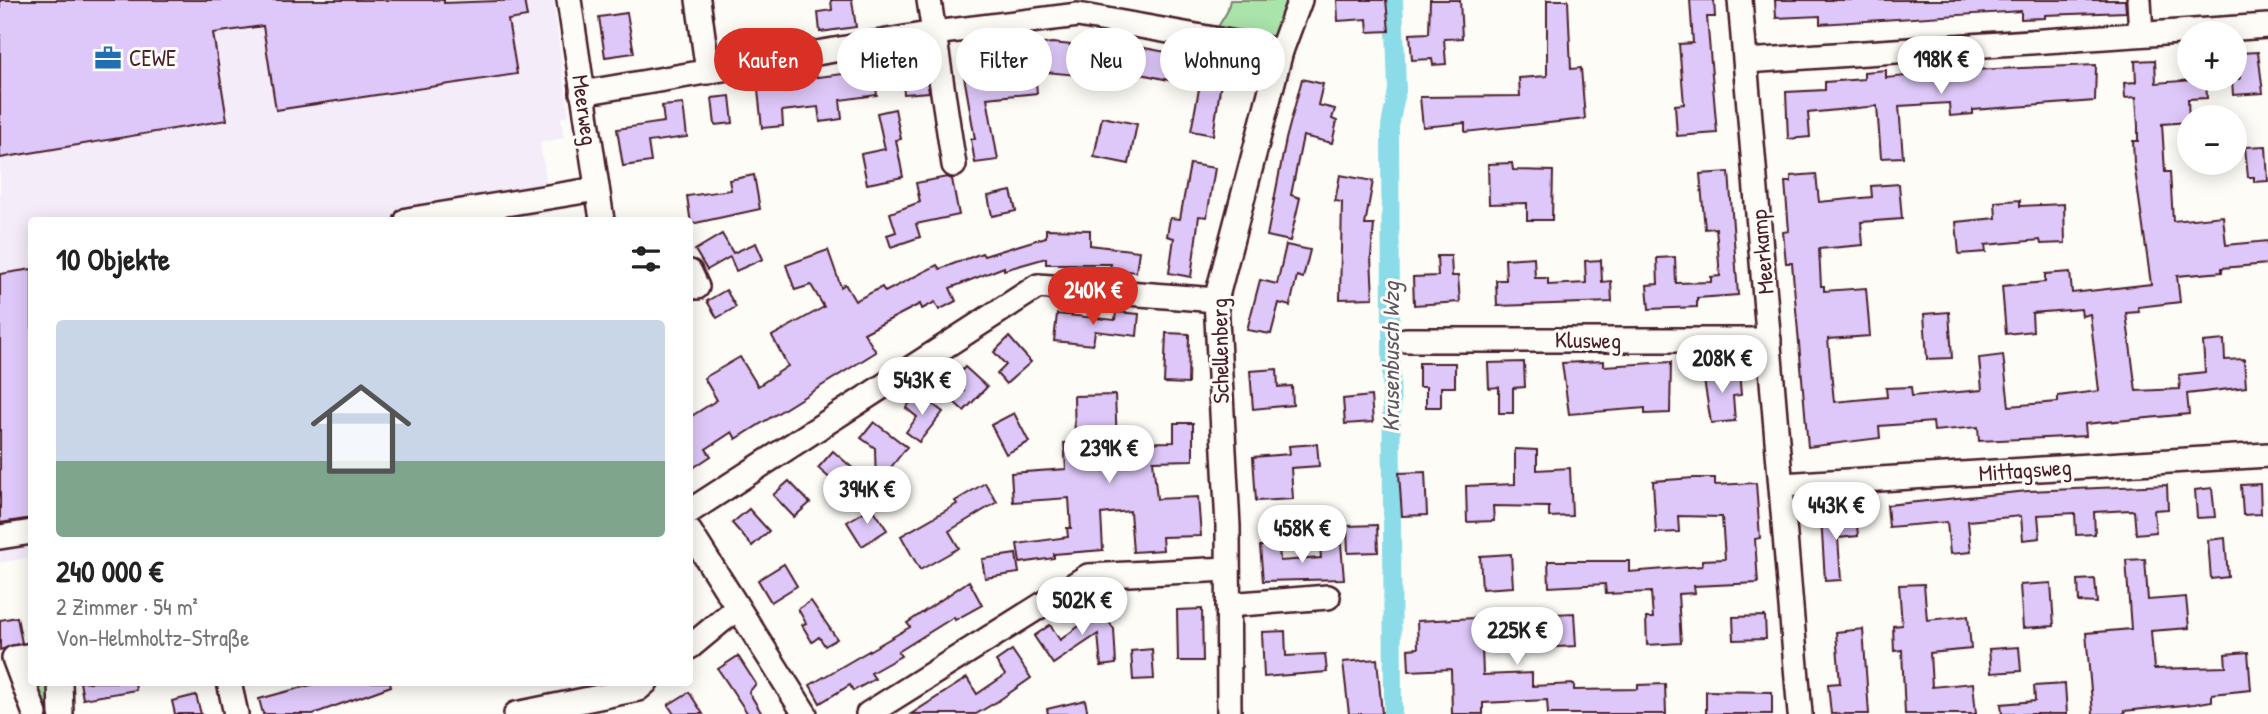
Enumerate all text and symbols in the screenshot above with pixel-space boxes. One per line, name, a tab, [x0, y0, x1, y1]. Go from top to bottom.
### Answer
map controls	[2177, 21, 2247, 175]
button: +	[2177, 21, 2247, 91]
chip: Kaufen	[714, 28, 823, 91]
chip: Mieten	[837, 28, 942, 91]
chip: Filter	[956, 28, 1052, 91]
chip: Neu	[1066, 28, 1146, 91]
chip: Wohnung	[1160, 28, 1285, 91]
pin: 198K €	[1884, 36, 1998, 96]
place label: CEWE	[129, 42, 176, 73]
office icon: CEWE	[93, 43, 123, 73]
text: 198K €	[1913, 43, 1969, 74]
street label: Meerweg	[565, 73, 606, 147]
button: −	[2177, 105, 2247, 175]
street label: Meerkamp	[1742, 208, 1781, 296]
text: 10 Objekte	[56, 239, 170, 279]
icon: filters	[627, 240, 665, 278]
pin: 240K €	[1036, 268, 1150, 327]
text: 240K €	[1064, 274, 1122, 305]
water label: Krusenbusch Wzg	[1374, 280, 1407, 432]
street label: Schellenberg	[1203, 298, 1236, 404]
street label: Klusweg	[1555, 323, 1621, 356]
pin: 208K €	[1665, 336, 1779, 395]
text: 208K €	[1692, 342, 1752, 373]
pin: 543K €	[865, 358, 979, 417]
text: 543K €	[893, 364, 951, 395]
icon: home	[298, 366, 424, 492]
pin: 239K €	[1052, 426, 1166, 485]
text: 239K €	[1080, 432, 1138, 463]
street label: Mittagsweg	[1978, 451, 2072, 488]
pin: 394K €	[810, 466, 924, 526]
text: 394K €	[839, 473, 895, 504]
pin: 443K €	[1779, 482, 1893, 542]
text: 443K €	[1808, 489, 1864, 520]
pin: 458K €	[1245, 505, 1359, 565]
text: 458K €	[1274, 512, 1330, 543]
text: 240 000 €	[56, 551, 163, 591]
pin: 502K €	[1025, 578, 1139, 637]
text: 502K €	[1052, 584, 1112, 615]
text: 2 Zimmer · 54 m²	[56, 591, 198, 622]
pin: 225K €	[1460, 608, 1574, 667]
text: 225K €	[1487, 614, 1547, 645]
text: Von-Helmholtz-Straße	[56, 622, 249, 653]

